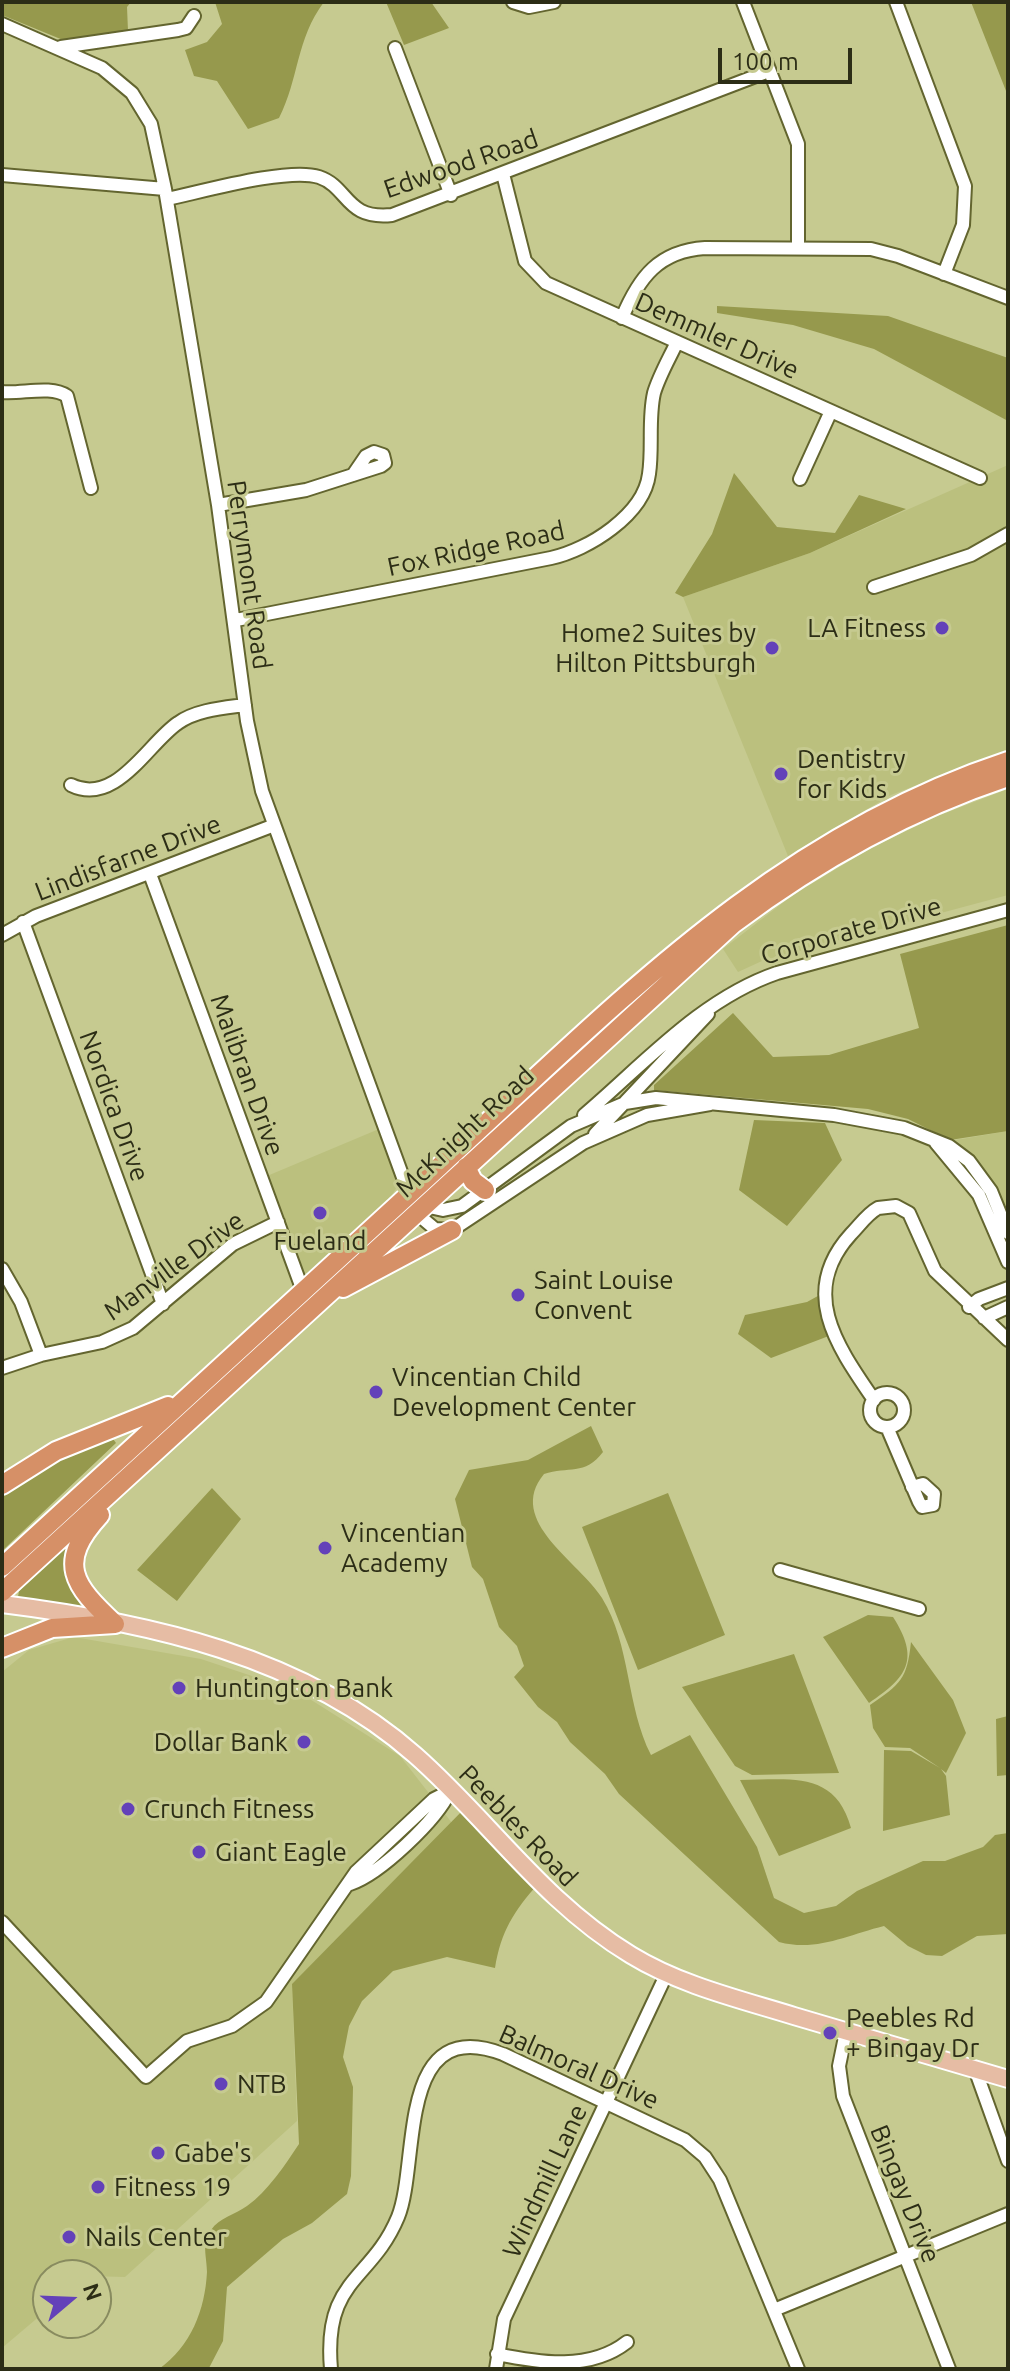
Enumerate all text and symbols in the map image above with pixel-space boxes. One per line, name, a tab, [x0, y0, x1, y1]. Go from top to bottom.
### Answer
scale bar	[722, 32, 856, 82]
text: 100 m	[732, 48, 799, 75]
street label: Edwood Road	[380, 123, 542, 205]
street label: Demmler Drive	[630, 286, 804, 386]
street label: Perrymont Road	[220, 478, 278, 672]
street label: Fox Ridge Road	[384, 515, 568, 583]
place label: LA Fitness	[807, 612, 926, 644]
place label: Home2 Suites by Hilton Pittsburgh	[555, 617, 756, 678]
marker: LA Fitness	[933, 619, 951, 637]
marker: Home2 Suites by Hilton Pittsburgh	[763, 639, 781, 657]
place label: Dentistry for Kids	[797, 743, 906, 804]
marker: Dentistry for Kids	[772, 765, 790, 783]
street label: Lindisfarne Drive	[30, 808, 226, 908]
street label: Corporate Drive	[757, 890, 945, 972]
street label: Malibran Drive	[203, 990, 291, 1160]
street label: Nordica Drive	[72, 1026, 156, 1186]
street label: McKnight Road	[389, 1060, 541, 1204]
marker: Fueland	[311, 1204, 329, 1222]
street label: Manville Drive	[98, 1205, 250, 1327]
place label: Fueland	[274, 1225, 366, 1257]
place label: Saint Louise Convent	[534, 1264, 674, 1326]
marker: Saint Louise Convent	[509, 1286, 527, 1304]
place label: Vincentian Child Development Center	[392, 1361, 636, 1422]
marker: Vincentian Child Development Center	[367, 1383, 385, 1401]
place label: Vincentian Academy	[341, 1517, 465, 1578]
marker: Vincentian Academy	[316, 1539, 334, 1557]
place label: Huntington Bank	[195, 1672, 393, 1704]
marker: Huntington Bank	[170, 1679, 188, 1697]
place label: Dollar Bank	[154, 1726, 288, 1758]
marker: Dollar Bank	[295, 1733, 313, 1751]
street label: Peebles Road	[452, 1759, 584, 1893]
place label: Crunch Fitness	[144, 1793, 314, 1825]
marker: Crunch Fitness	[119, 1800, 137, 1818]
place label: Giant Eagle	[215, 1836, 347, 1868]
marker: Giant Eagle	[190, 1843, 208, 1861]
place label: Peebles Rd + Bingay Dr	[846, 2002, 979, 2064]
street label: Balmoral Drive	[494, 2018, 664, 2116]
marker: Peebles Rd + Bingay Dr	[821, 2024, 839, 2042]
place label: NTB	[237, 2068, 287, 2100]
marker: NTB	[212, 2075, 230, 2093]
street label: Windmill Lane	[496, 2100, 594, 2262]
street label: Bingay Drive	[863, 2121, 947, 2267]
place label: Gabe's	[174, 2137, 251, 2169]
marker: Gabe's	[149, 2144, 167, 2162]
place label: Fitness 19	[114, 2171, 231, 2203]
marker: Fitness 19	[89, 2178, 107, 2196]
place label: Nails Center	[85, 2221, 227, 2253]
marker: Nails Center	[60, 2228, 78, 2246]
north arrow	[32, 2259, 112, 2339]
text: N	[79, 2280, 108, 2304]

